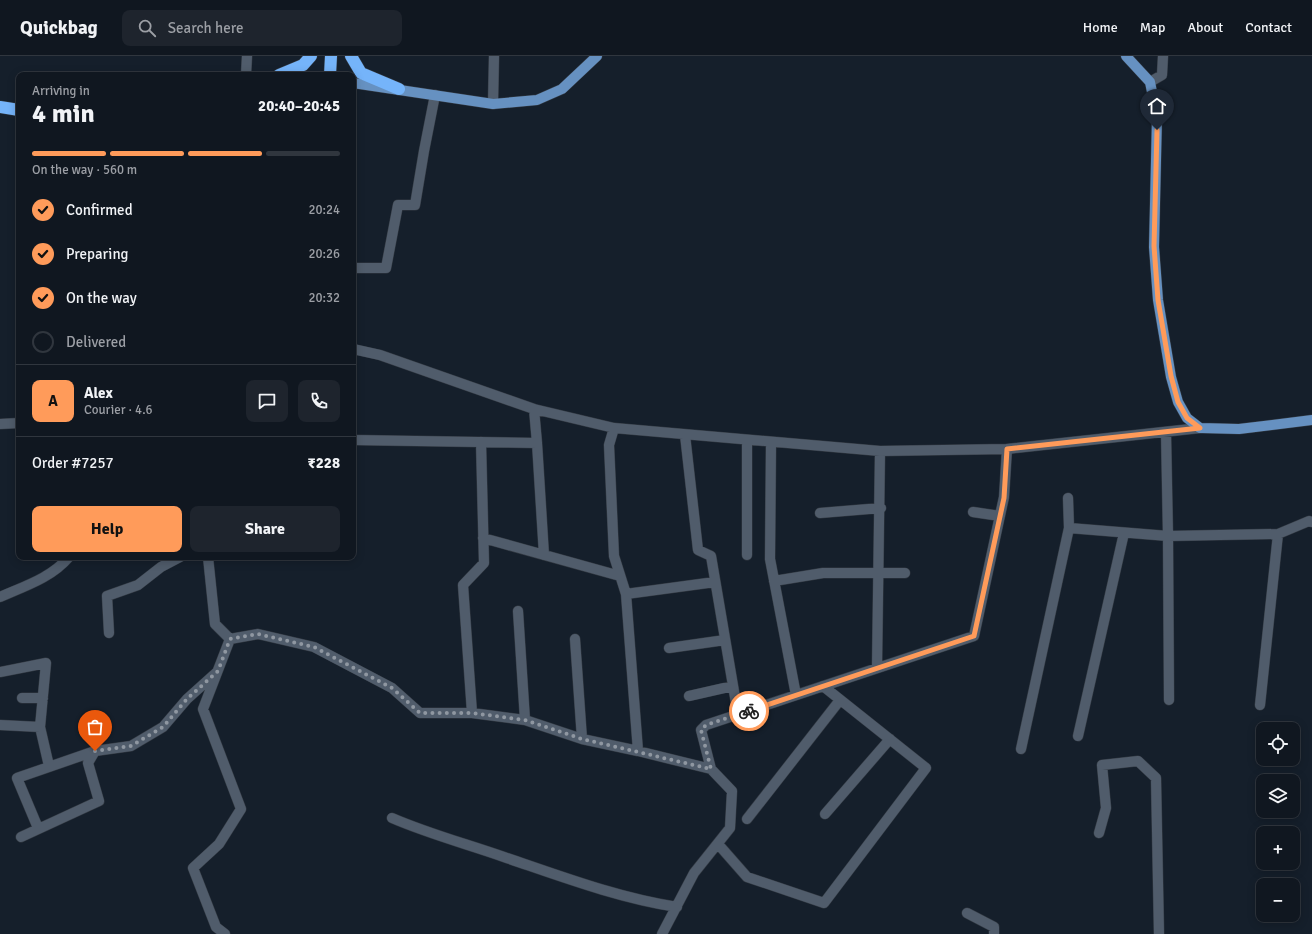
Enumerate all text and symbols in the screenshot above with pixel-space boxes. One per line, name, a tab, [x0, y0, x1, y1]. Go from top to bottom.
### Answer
search box	[122, 10, 402, 46]
text: Quickbag	[20, 16, 98, 40]
icon: search	[136, 17, 158, 39]
text: Search here	[168, 19, 243, 37]
text: Home	[1083, 19, 1118, 36]
text: Map	[1140, 19, 1165, 36]
text: About	[1187, 19, 1223, 36]
text: Contact	[1245, 19, 1292, 36]
text: Arriving in	[32, 83, 90, 99]
pin	[1140, 89, 1174, 130]
icon: home	[1146, 95, 1168, 117]
text: 20:40–20:45	[258, 97, 340, 115]
text: 4 min	[32, 98, 95, 130]
text: On the way · 560 m	[32, 162, 137, 178]
icon: check	[32, 199, 54, 221]
text: Confirmed	[66, 201, 133, 219]
text: 20:24	[308, 202, 340, 218]
icon: check	[32, 243, 54, 265]
text: Preparing	[66, 245, 129, 263]
text: 20:26	[308, 246, 340, 262]
icon: check	[32, 287, 54, 309]
text: On the way	[66, 289, 137, 307]
text: 20:32	[308, 290, 340, 306]
text: Delivered	[66, 333, 126, 351]
button: chat	[246, 380, 288, 422]
button: phone	[298, 380, 340, 422]
text: Alex	[84, 384, 113, 402]
text: A	[48, 392, 58, 410]
text: Courier · 4.6	[84, 402, 153, 418]
text: Order #7257	[32, 454, 114, 472]
text: ₹228	[308, 454, 340, 472]
button: Help	[32, 506, 182, 552]
button: Share	[190, 506, 340, 552]
courier	[729, 691, 769, 731]
icon: bike	[738, 700, 760, 722]
pin	[78, 710, 112, 751]
icon: bag	[84, 716, 106, 738]
map controls	[1256, 722, 1300, 922]
button: locate	[1256, 722, 1300, 766]
button: layers	[1256, 774, 1300, 818]
button: +	[1256, 826, 1300, 870]
button: −	[1256, 878, 1300, 922]

